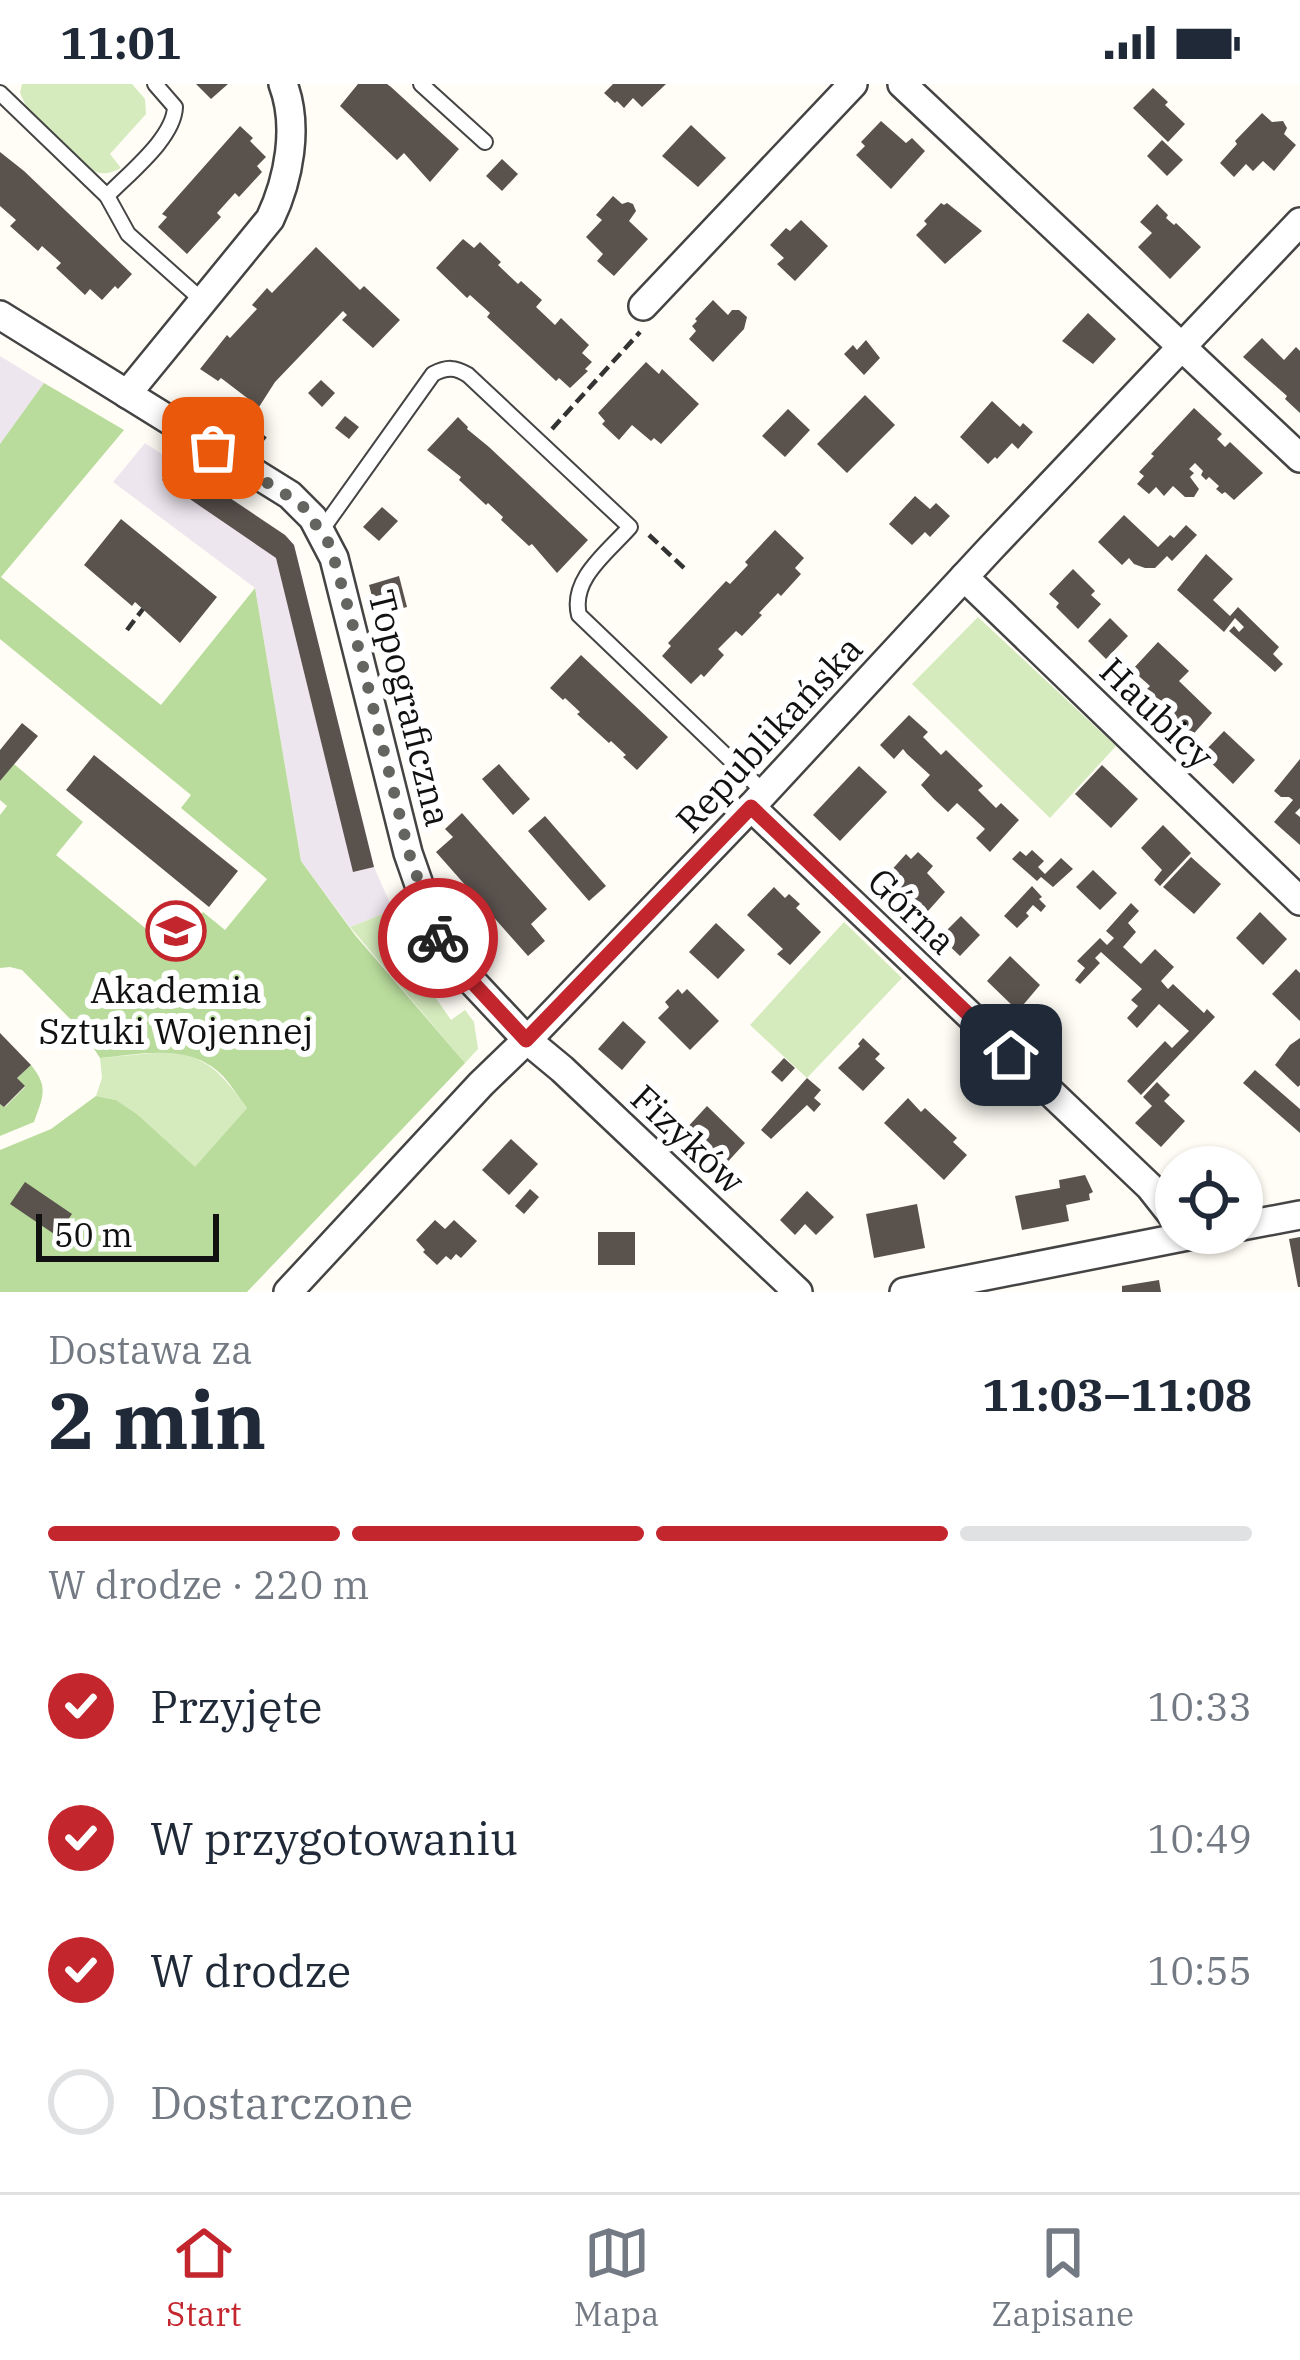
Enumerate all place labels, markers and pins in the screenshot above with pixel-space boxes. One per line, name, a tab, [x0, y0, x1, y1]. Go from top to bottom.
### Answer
pin	[162, 397, 264, 499]
school or university icon: Akademia Sztuki Wojennej	[145, 900, 207, 962]
place label: Akademia Sztuki Wojennej	[39, 966, 313, 1054]
pin	[960, 1004, 1062, 1106]

